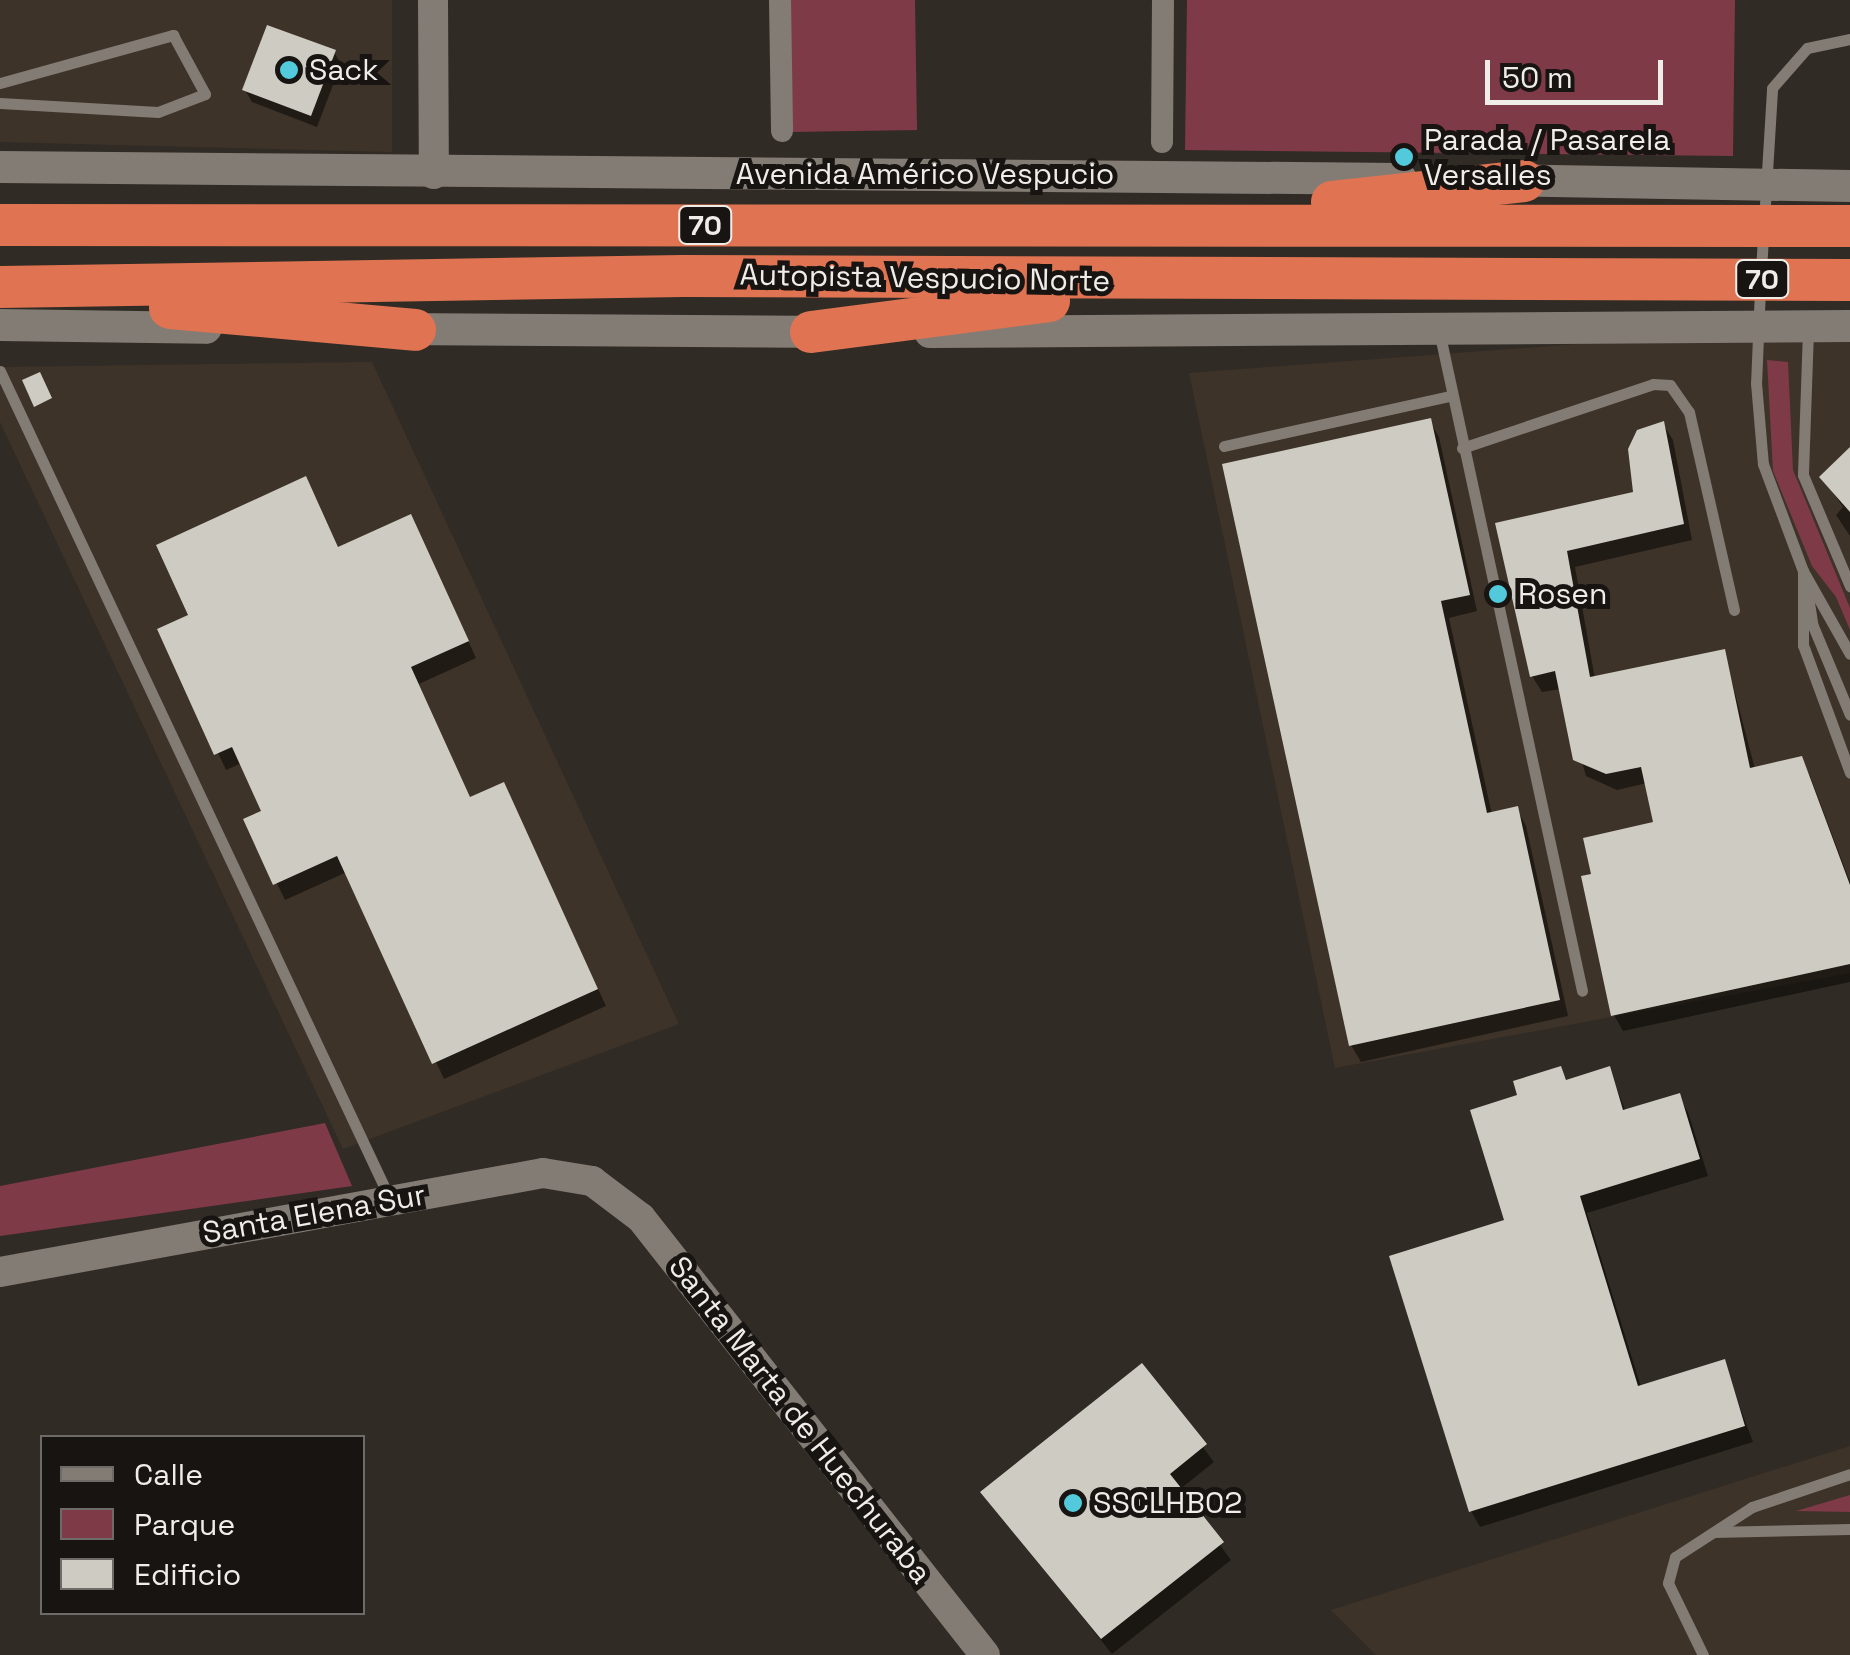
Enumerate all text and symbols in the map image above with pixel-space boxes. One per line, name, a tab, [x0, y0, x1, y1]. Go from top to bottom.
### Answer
scale bar	[1490, 40, 1668, 102]
place label: Sack	[309, 52, 378, 88]
text: 50 m	[1502, 58, 1573, 97]
marker: Sack	[278, 59, 300, 81]
place label: Parada / Pasarela Versalles	[1424, 122, 1671, 192]
marker: Parada / Pasarela Versalles	[1393, 146, 1415, 168]
street label: Avenida Américo Vespucio	[735, 156, 1115, 192]
road number: 70	[678, 202, 732, 248]
road number: 70	[1734, 256, 1790, 302]
street label: Autopista Vespucio Norte	[739, 257, 1111, 299]
place label: Rosen	[1518, 576, 1607, 612]
marker: Rosen	[1487, 583, 1509, 605]
street label: Santa Elena Sur	[200, 1177, 428, 1251]
street label: Santa Marta de Huechuraba	[661, 1249, 939, 1591]
legend	[40, 1435, 365, 1615]
text: Calle	[134, 1455, 203, 1494]
place label: SSCLHB02	[1093, 1485, 1242, 1521]
marker: SSCLHB02	[1062, 1492, 1084, 1514]
text: Parque	[134, 1505, 235, 1544]
text: Edificio	[134, 1555, 241, 1594]

